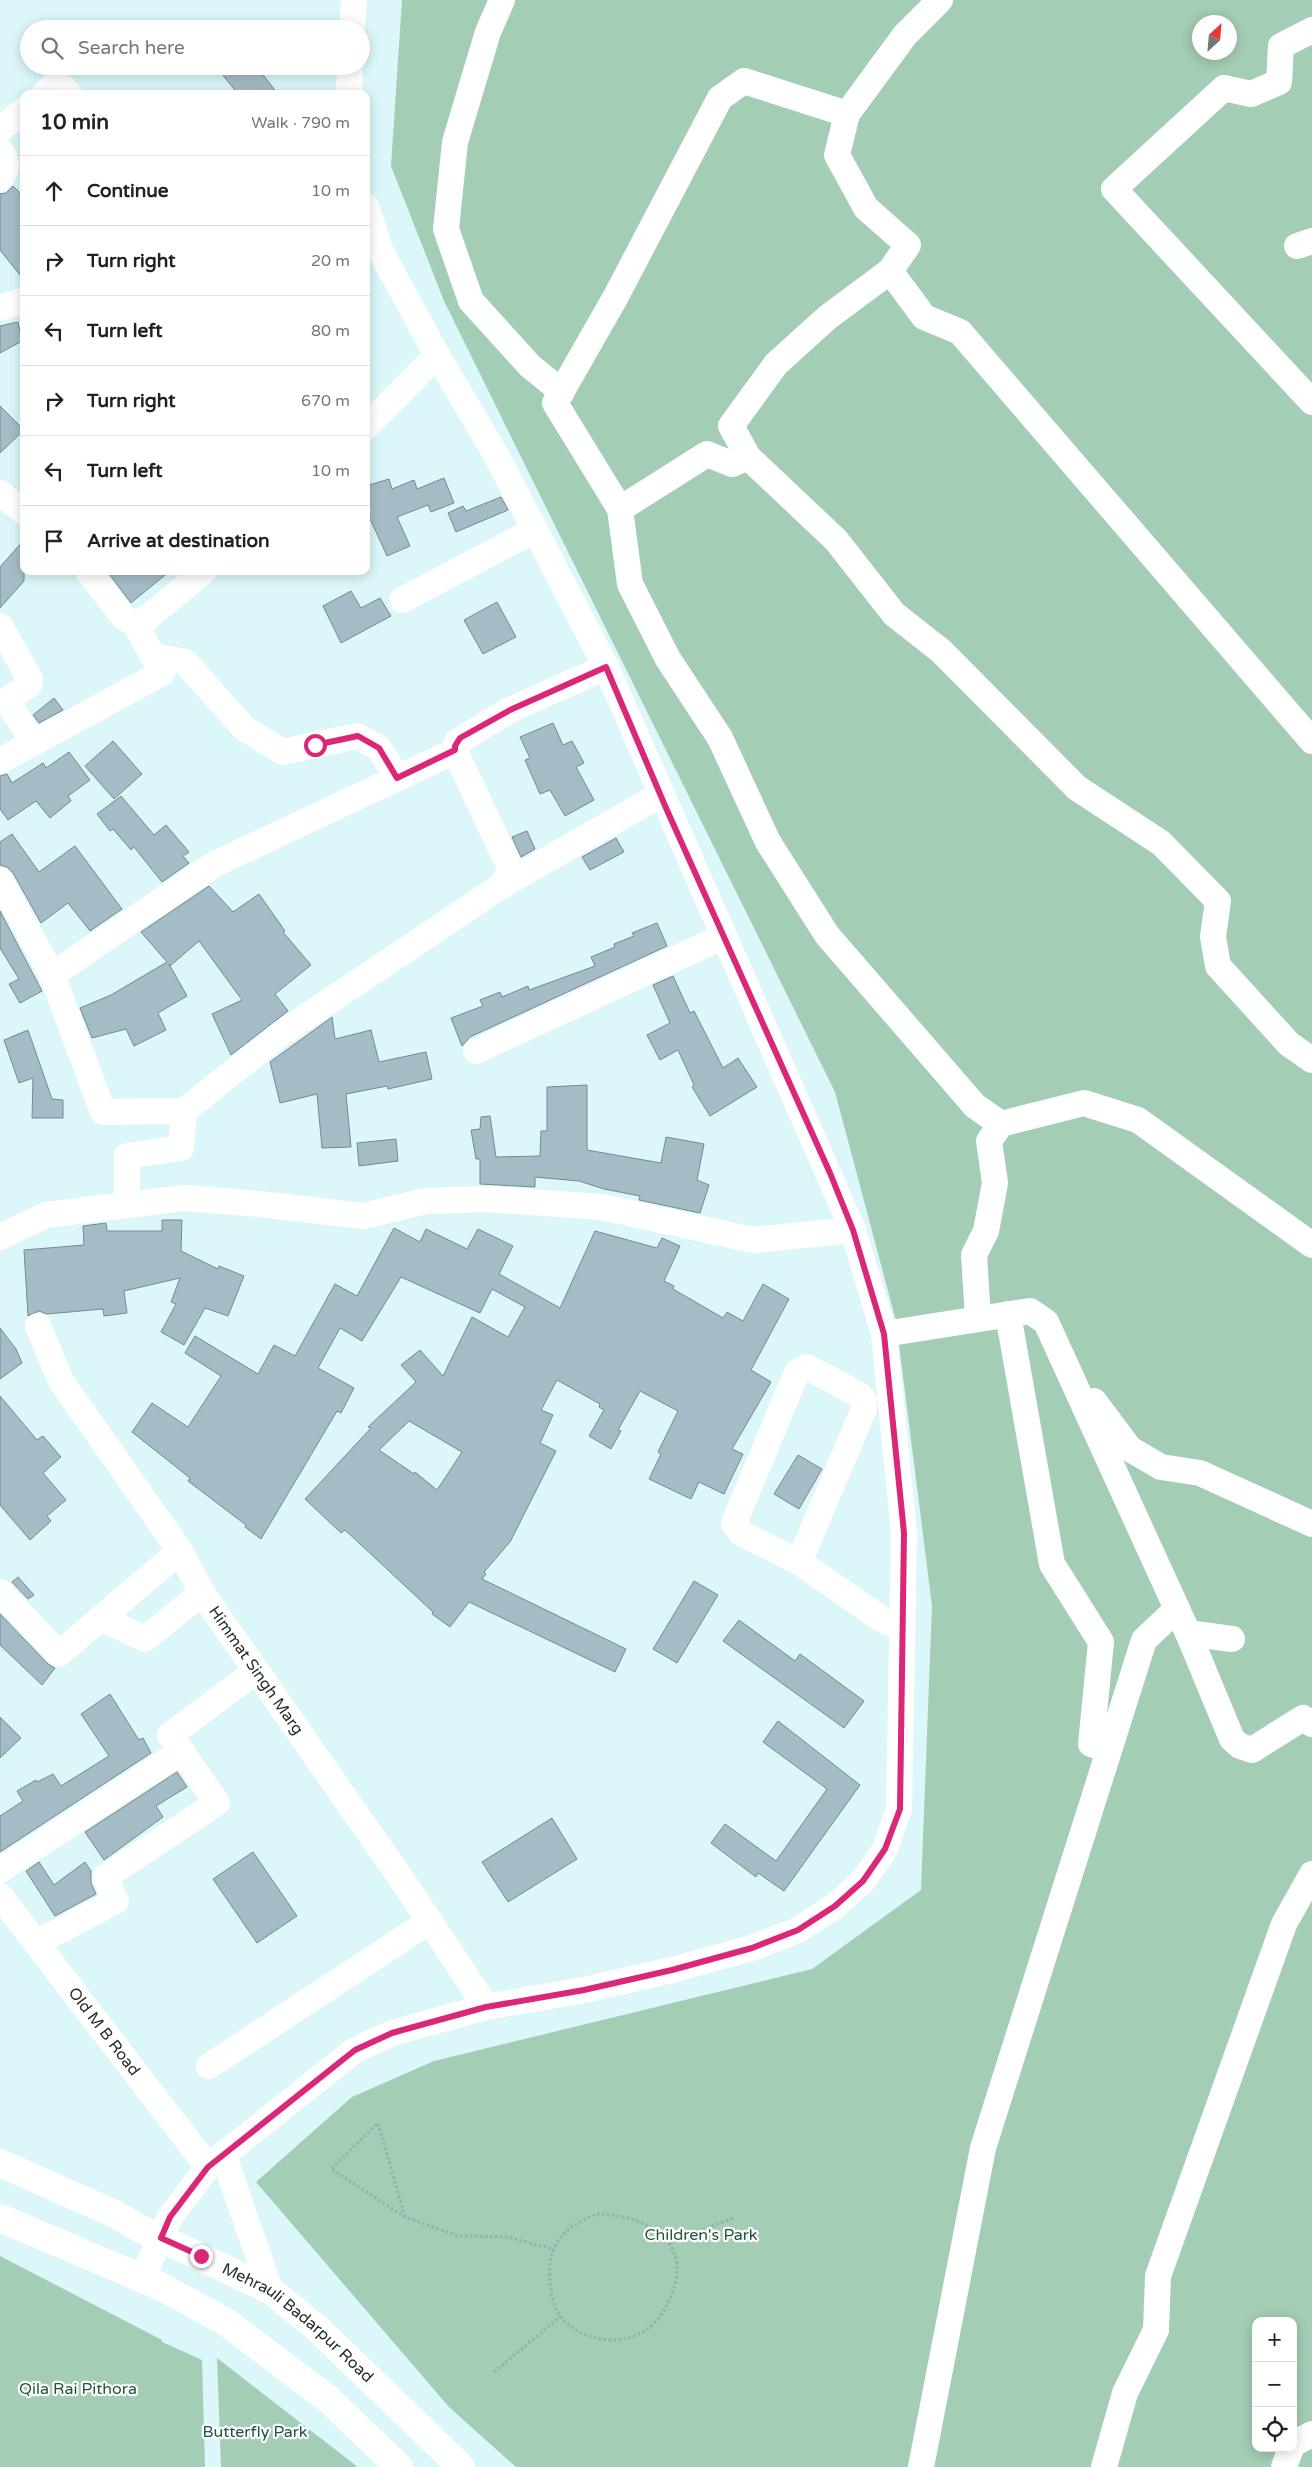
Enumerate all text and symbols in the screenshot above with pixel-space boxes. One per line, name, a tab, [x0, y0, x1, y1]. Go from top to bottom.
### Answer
north arrow	[1192, 15, 1237, 60]
search box	[20, 20, 370, 75]
icon: search	[38, 34, 66, 62]
text: Search here	[78, 37, 185, 59]
text: 10 min	[40, 110, 109, 135]
text: Walk · 790 m	[251, 113, 350, 133]
icon: ahead	[40, 177, 68, 205]
text: Continue	[87, 180, 169, 202]
text: 10 m	[311, 181, 350, 201]
icon: right	[40, 247, 68, 275]
text: Turn right	[87, 250, 175, 272]
text: 20 m	[311, 251, 350, 271]
icon: left	[40, 317, 68, 345]
text: Turn left	[87, 320, 163, 342]
text: 80 m	[311, 321, 350, 341]
icon: right	[40, 387, 68, 415]
text: Turn right	[87, 390, 175, 412]
text: 670 m	[301, 391, 350, 411]
icon: left	[40, 457, 68, 485]
text: Turn left	[87, 460, 163, 482]
text: 10 m	[311, 461, 350, 481]
icon: arrive	[40, 527, 68, 555]
text: Arrive at destination	[87, 530, 270, 552]
route start	[304, 734, 327, 757]
street label: Himmat Singh Marg	[204, 1602, 308, 1739]
street label: Old M B Road	[64, 1983, 144, 2080]
park label: Children's Park	[644, 2225, 758, 2245]
route end	[190, 2245, 213, 2268]
street label: Mehrauli Badarpur Road	[219, 2259, 377, 2387]
map controls	[1252, 2317, 1297, 2452]
button: +	[1252, 2317, 1297, 2362]
button: −	[1252, 2362, 1297, 2407]
park label: Qila Rai Pithora	[19, 2379, 137, 2399]
button: locate	[1252, 2407, 1297, 2452]
park label: Butterfly Park	[202, 2422, 308, 2442]

